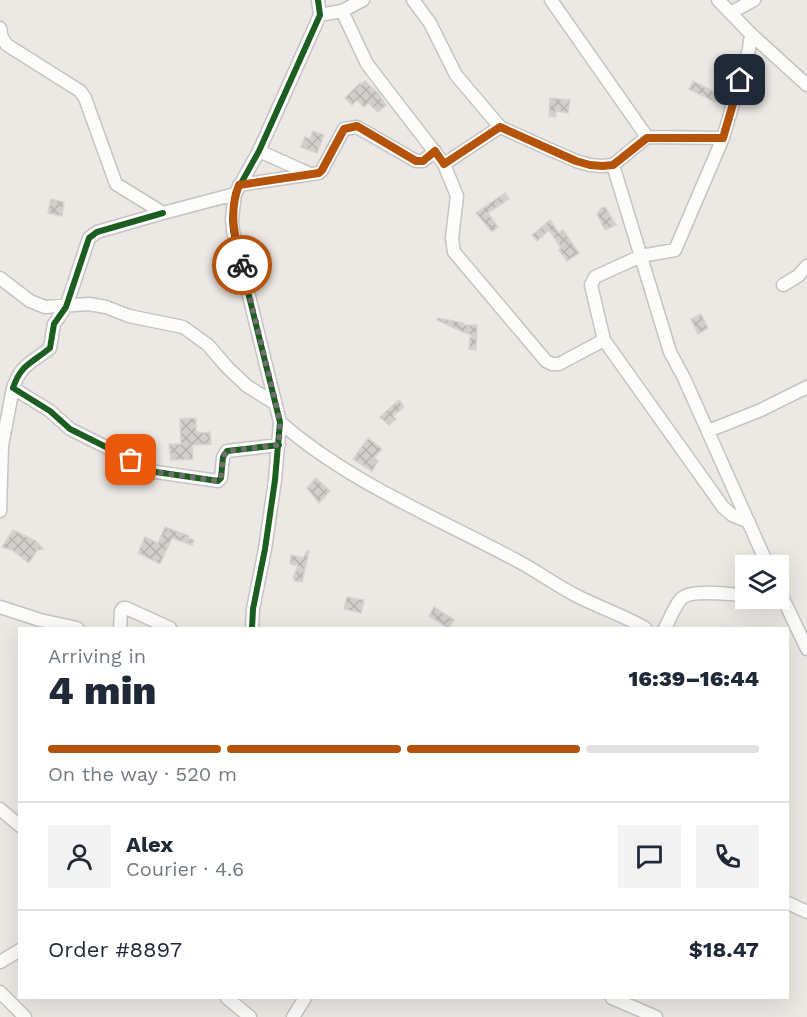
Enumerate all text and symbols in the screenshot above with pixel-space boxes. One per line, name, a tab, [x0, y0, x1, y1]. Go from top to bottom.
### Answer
pin	[714, 54, 765, 105]
icon: home	[723, 63, 756, 96]
courier	[212, 235, 272, 295]
icon: bike	[226, 249, 259, 282]
pin	[105, 434, 156, 485]
icon: bag	[114, 443, 147, 476]
map controls	[735, 555, 789, 609]
button: layers	[735, 555, 789, 609]
text: Arriving in	[48, 644, 146, 668]
text: 16:39–16:44	[629, 666, 759, 691]
text: 4 min	[48, 668, 157, 713]
text: On the way · 520 m	[48, 762, 237, 786]
button: person	[48, 825, 111, 888]
button: chat	[618, 825, 681, 888]
button: phone	[696, 825, 759, 888]
text: Alex	[126, 832, 173, 857]
text: Courier · 4.6	[126, 857, 244, 881]
text: Order #8897	[48, 937, 182, 962]
text: $18.47	[689, 937, 759, 962]

